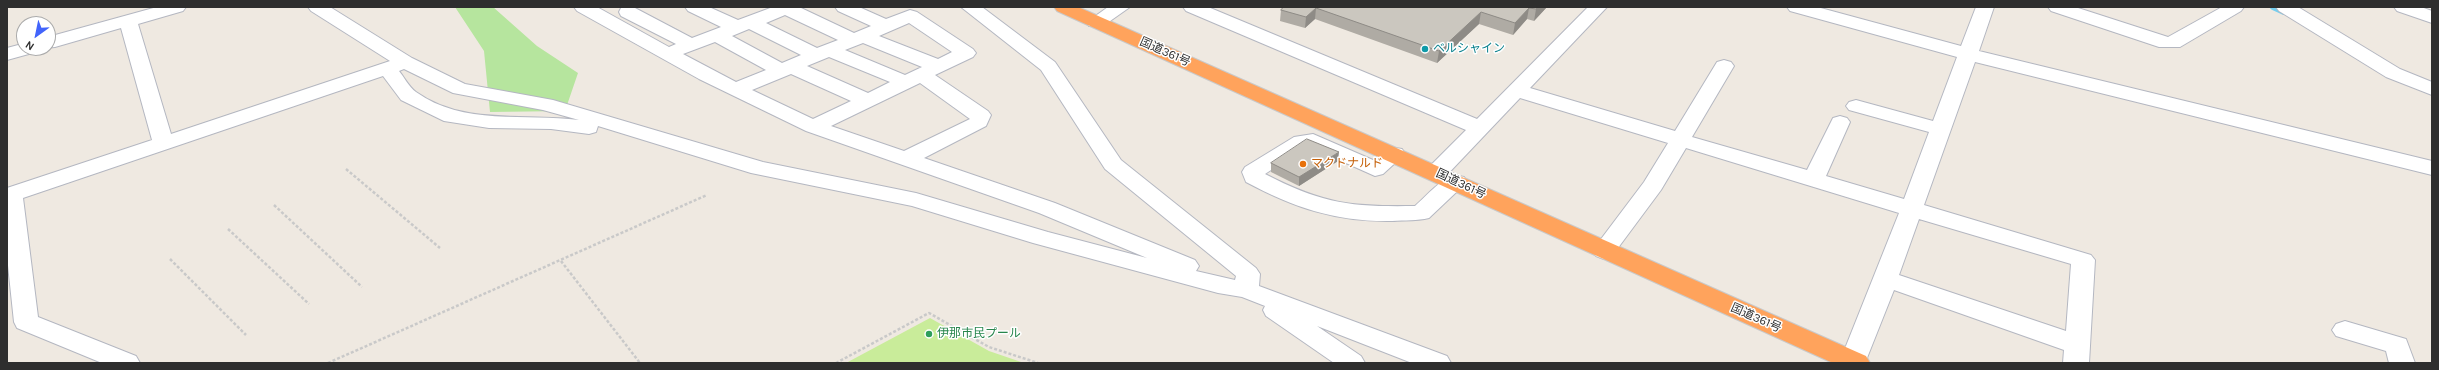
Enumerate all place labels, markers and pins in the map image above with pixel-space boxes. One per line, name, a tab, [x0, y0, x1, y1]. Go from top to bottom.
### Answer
place label: ベルシャイン	[1433, 42, 1505, 56]
marker: ベルシャイン	[1420, 44, 1430, 54]
place label: マクドナルド	[1311, 157, 1383, 171]
marker: マクドナルド	[1298, 159, 1308, 169]
place label: 伊那市民プール	[937, 327, 1021, 341]
marker: 伊那市民プール	[924, 329, 934, 339]

